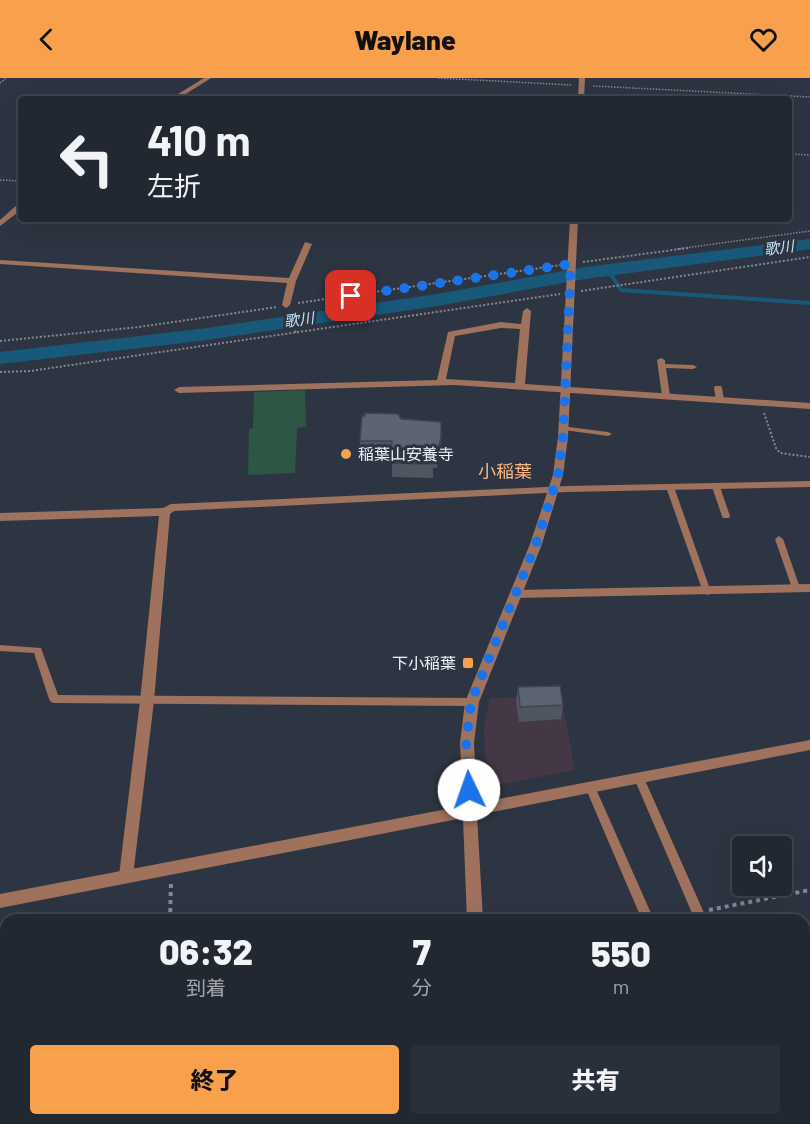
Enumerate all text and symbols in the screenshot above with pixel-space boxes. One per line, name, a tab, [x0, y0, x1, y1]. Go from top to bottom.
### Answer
icon: back	[30, 23, 63, 56]
text: Waylane	[354, 23, 456, 55]
icon: heart	[747, 23, 780, 56]
text: 410 m	[147, 114, 251, 164]
icon: left	[48, 120, 126, 198]
text: 左折	[147, 169, 201, 201]
water label: 歌川	[763, 236, 797, 258]
pin	[325, 270, 376, 321]
icon: arrive	[334, 279, 367, 312]
water label: 歌川	[283, 308, 317, 330]
place label: 稲葉山安養寺	[358, 444, 454, 463]
marker: 稲葉山安養寺	[339, 447, 353, 461]
district label: 小稲葉	[478, 460, 532, 482]
place label: 下小稲葉	[392, 653, 456, 672]
marker: 下小稲葉	[461, 656, 475, 670]
position arrow	[437, 758, 501, 822]
map controls	[732, 836, 792, 896]
button: sound	[732, 836, 792, 896]
text: 06:32	[159, 929, 253, 972]
text: 7	[413, 929, 431, 972]
text: 550	[591, 931, 651, 974]
text: m	[613, 974, 629, 998]
text: 到着	[186, 975, 226, 999]
text: 分	[412, 975, 432, 999]
button: 終了	[30, 1045, 399, 1114]
button: 共有	[411, 1045, 780, 1114]

